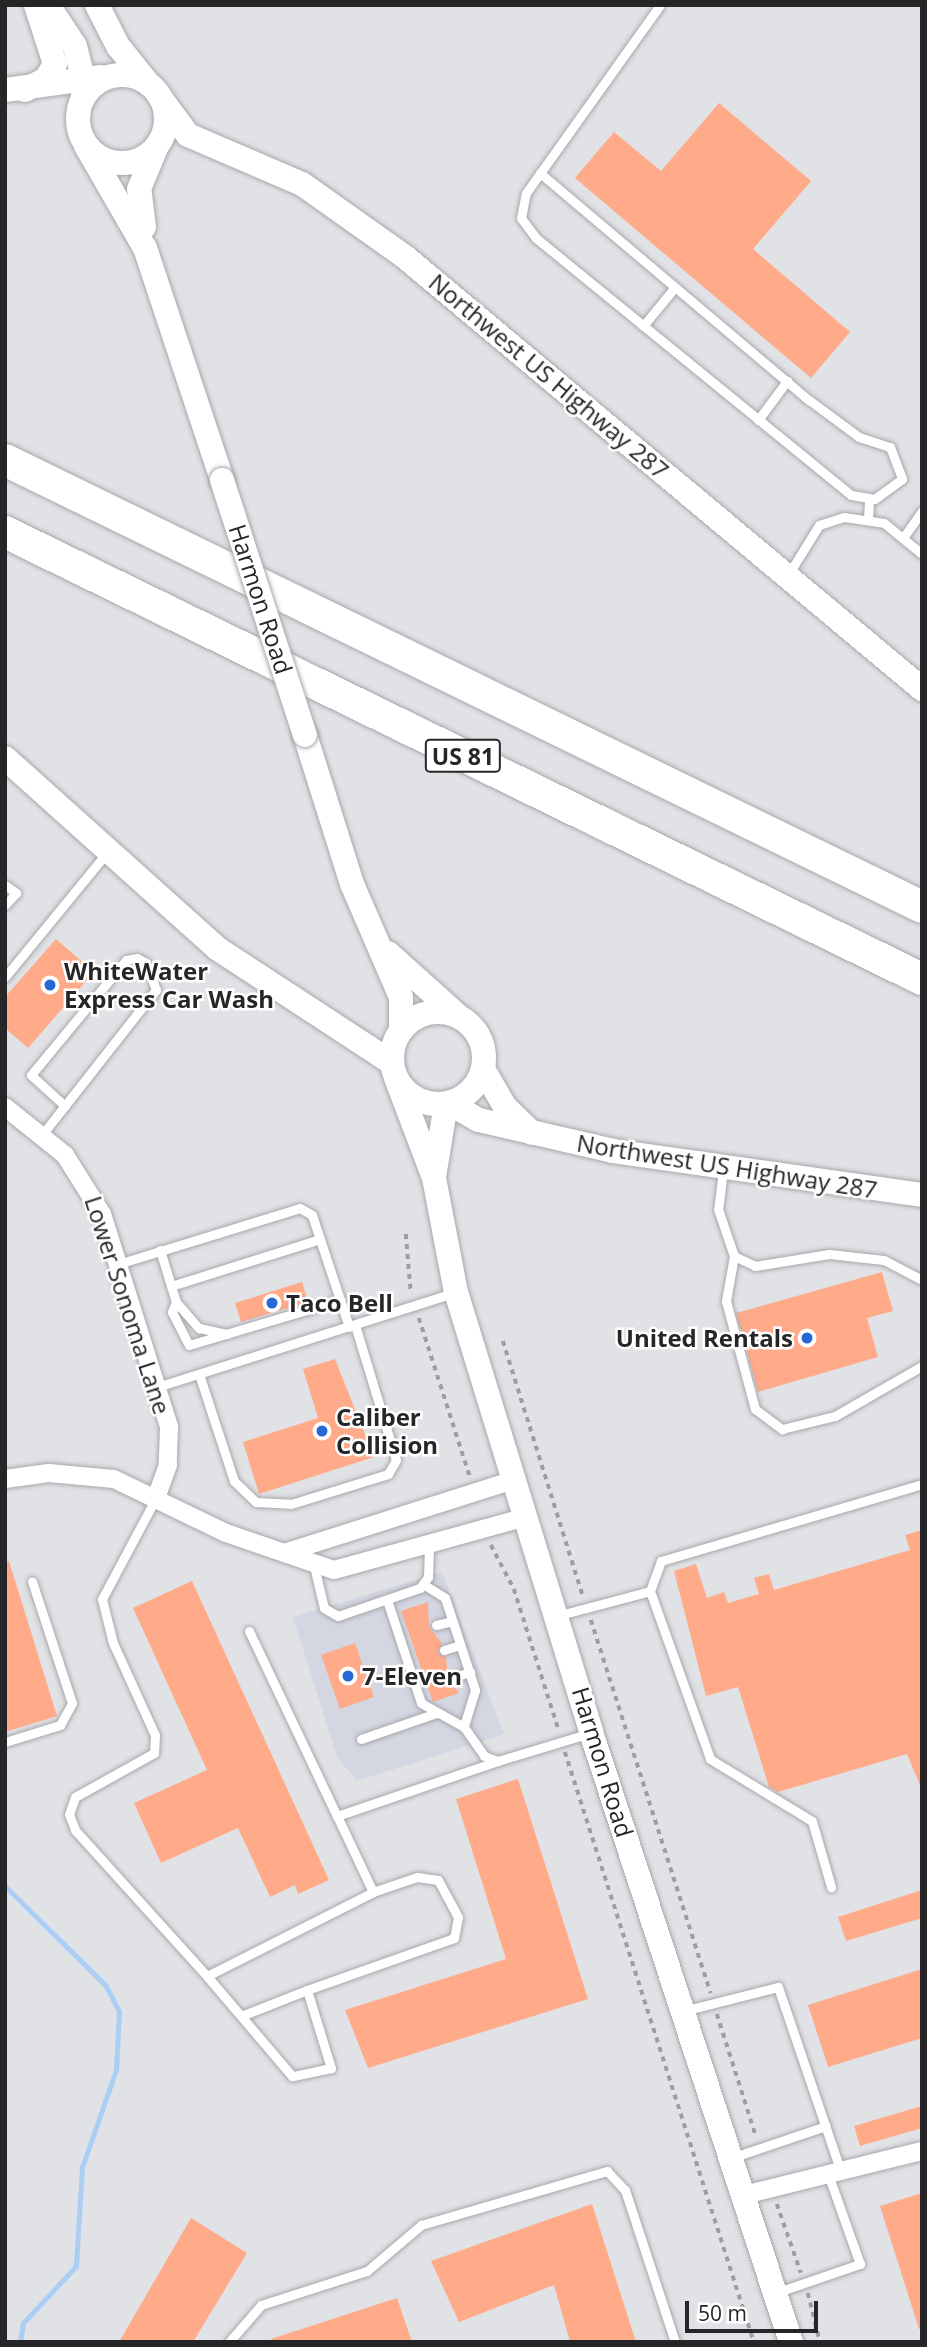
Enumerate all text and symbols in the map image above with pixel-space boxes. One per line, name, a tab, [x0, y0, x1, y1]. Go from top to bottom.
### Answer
street label: Northwest US Highway 287	[423, 267, 675, 485]
street label: Harmon Road	[223, 521, 299, 677]
road number: US 81	[424, 736, 502, 776]
place label: WhiteWater Express Car Wash	[64, 957, 274, 1013]
marker: WhiteWater Express Car Wash	[42, 977, 58, 993]
street label: Northwest US Highway 287	[575, 1128, 879, 1204]
street label: Lower Sonoma Lane	[79, 1192, 177, 1418]
place label: Taco Bell	[286, 1289, 393, 1317]
marker: Taco Bell	[264, 1295, 280, 1311]
place label: United Rentals	[616, 1324, 793, 1352]
marker: United Rentals	[799, 1330, 815, 1346]
place label: Caliber Collision	[336, 1403, 438, 1459]
marker: Caliber Collision	[314, 1423, 330, 1439]
place label: 7-Eleven	[362, 1662, 462, 1690]
marker: 7-Eleven	[340, 1668, 356, 1684]
street label: Harmon Road	[566, 1683, 640, 1841]
scale bar	[689, 2288, 822, 2332]
text: 50 m	[698, 2299, 747, 2327]

